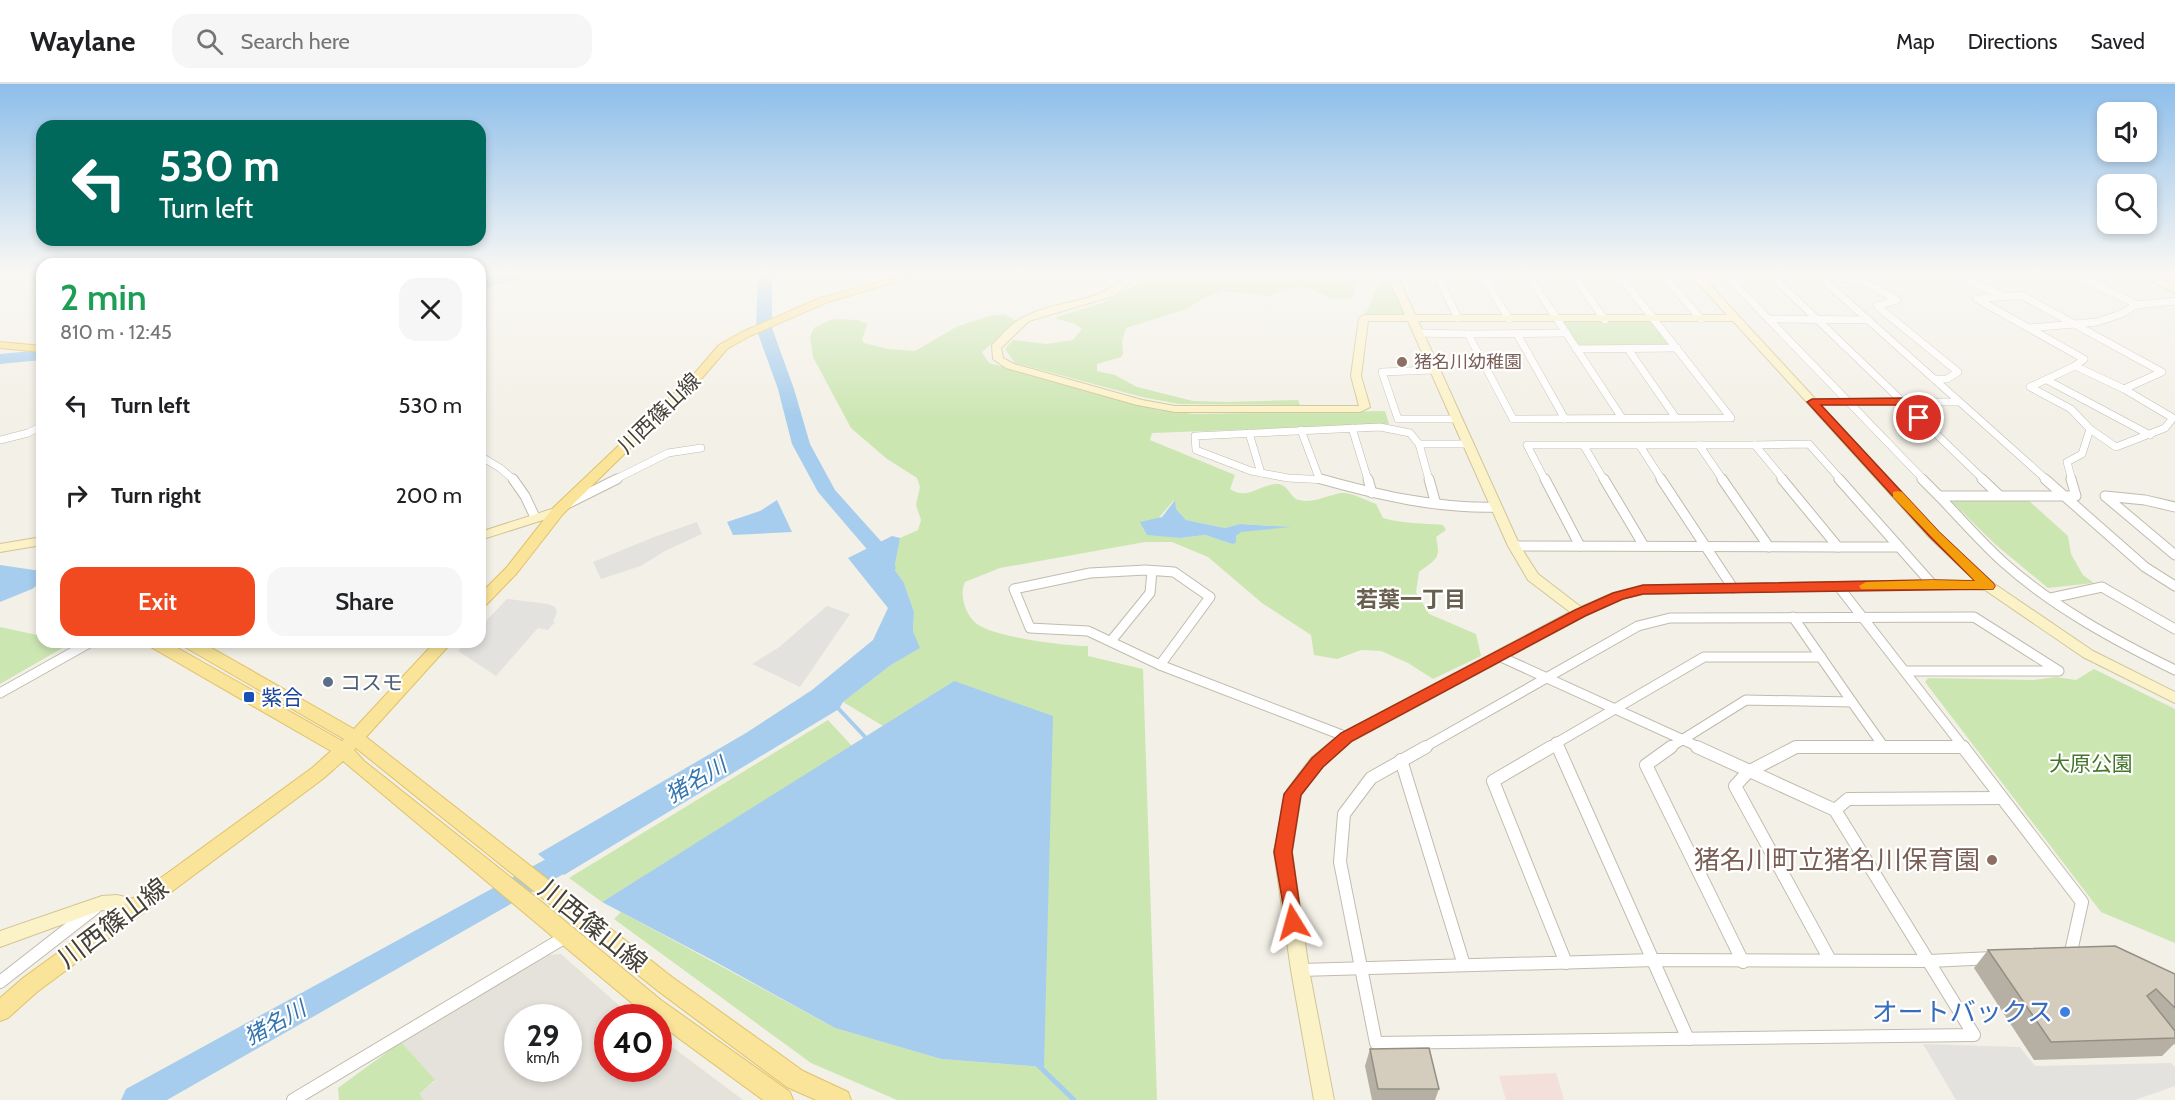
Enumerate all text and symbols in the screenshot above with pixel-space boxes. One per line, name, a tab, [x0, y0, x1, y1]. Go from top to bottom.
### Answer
search box	[172, 14, 592, 68]
text: Waylane	[30, 24, 136, 58]
icon: search	[193, 25, 226, 58]
text: Search here	[241, 28, 350, 55]
text: Map	[1896, 29, 1935, 54]
text: Directions	[1968, 29, 2057, 54]
text: Saved	[2090, 29, 2145, 54]
map controls	[2097, 102, 2157, 234]
button: sound	[2097, 102, 2157, 162]
text: 530 m	[159, 140, 280, 192]
icon: left	[60, 144, 138, 222]
button: search	[2097, 174, 2157, 234]
text: Turn left	[159, 192, 253, 225]
text: 2 min	[60, 275, 147, 319]
button: close	[399, 278, 462, 341]
text: 810 m · 12:45	[60, 320, 172, 344]
place label: 猪名川幼稚園	[1414, 351, 1522, 373]
marker: 猪名川幼稚園	[1395, 355, 1409, 369]
street label: 川西篠山線	[613, 368, 705, 458]
icon: left	[60, 389, 93, 422]
text: Turn left	[111, 392, 190, 419]
text: 530 m	[399, 392, 462, 419]
pin	[1893, 392, 1944, 443]
icon: arrive	[1902, 401, 1935, 434]
icon: right	[60, 479, 93, 512]
text: Turn right	[111, 482, 201, 509]
text: 200 m	[396, 482, 462, 509]
button: Exit	[60, 567, 255, 636]
button: Share	[267, 567, 462, 636]
district label: 若葉一丁目	[1356, 586, 1466, 613]
place label: コスモ	[340, 670, 403, 695]
marker: コスモ	[321, 675, 335, 689]
place label: 紫合	[261, 685, 303, 710]
marker: 紫合	[242, 690, 256, 704]
water label: 猪名川	[661, 750, 733, 809]
park label: 大原公園	[2049, 751, 2133, 776]
place label: 猪名川町立猪名川保育園	[1694, 844, 1980, 876]
marker: 猪名川町立猪名川保育園	[1985, 853, 1999, 867]
street label: 川西篠山線	[51, 871, 175, 975]
street label: 川西篠山線	[532, 873, 654, 979]
position arrow	[1261, 890, 1325, 954]
water label: 猪名川	[240, 994, 312, 1051]
place label: オートバックス	[1872, 996, 2053, 1028]
speed limit sign: 40	[594, 1004, 672, 1082]
marker: オートバックス	[2058, 1005, 2072, 1019]
text: 29	[527, 1017, 559, 1054]
text: km/h	[527, 1049, 559, 1067]

